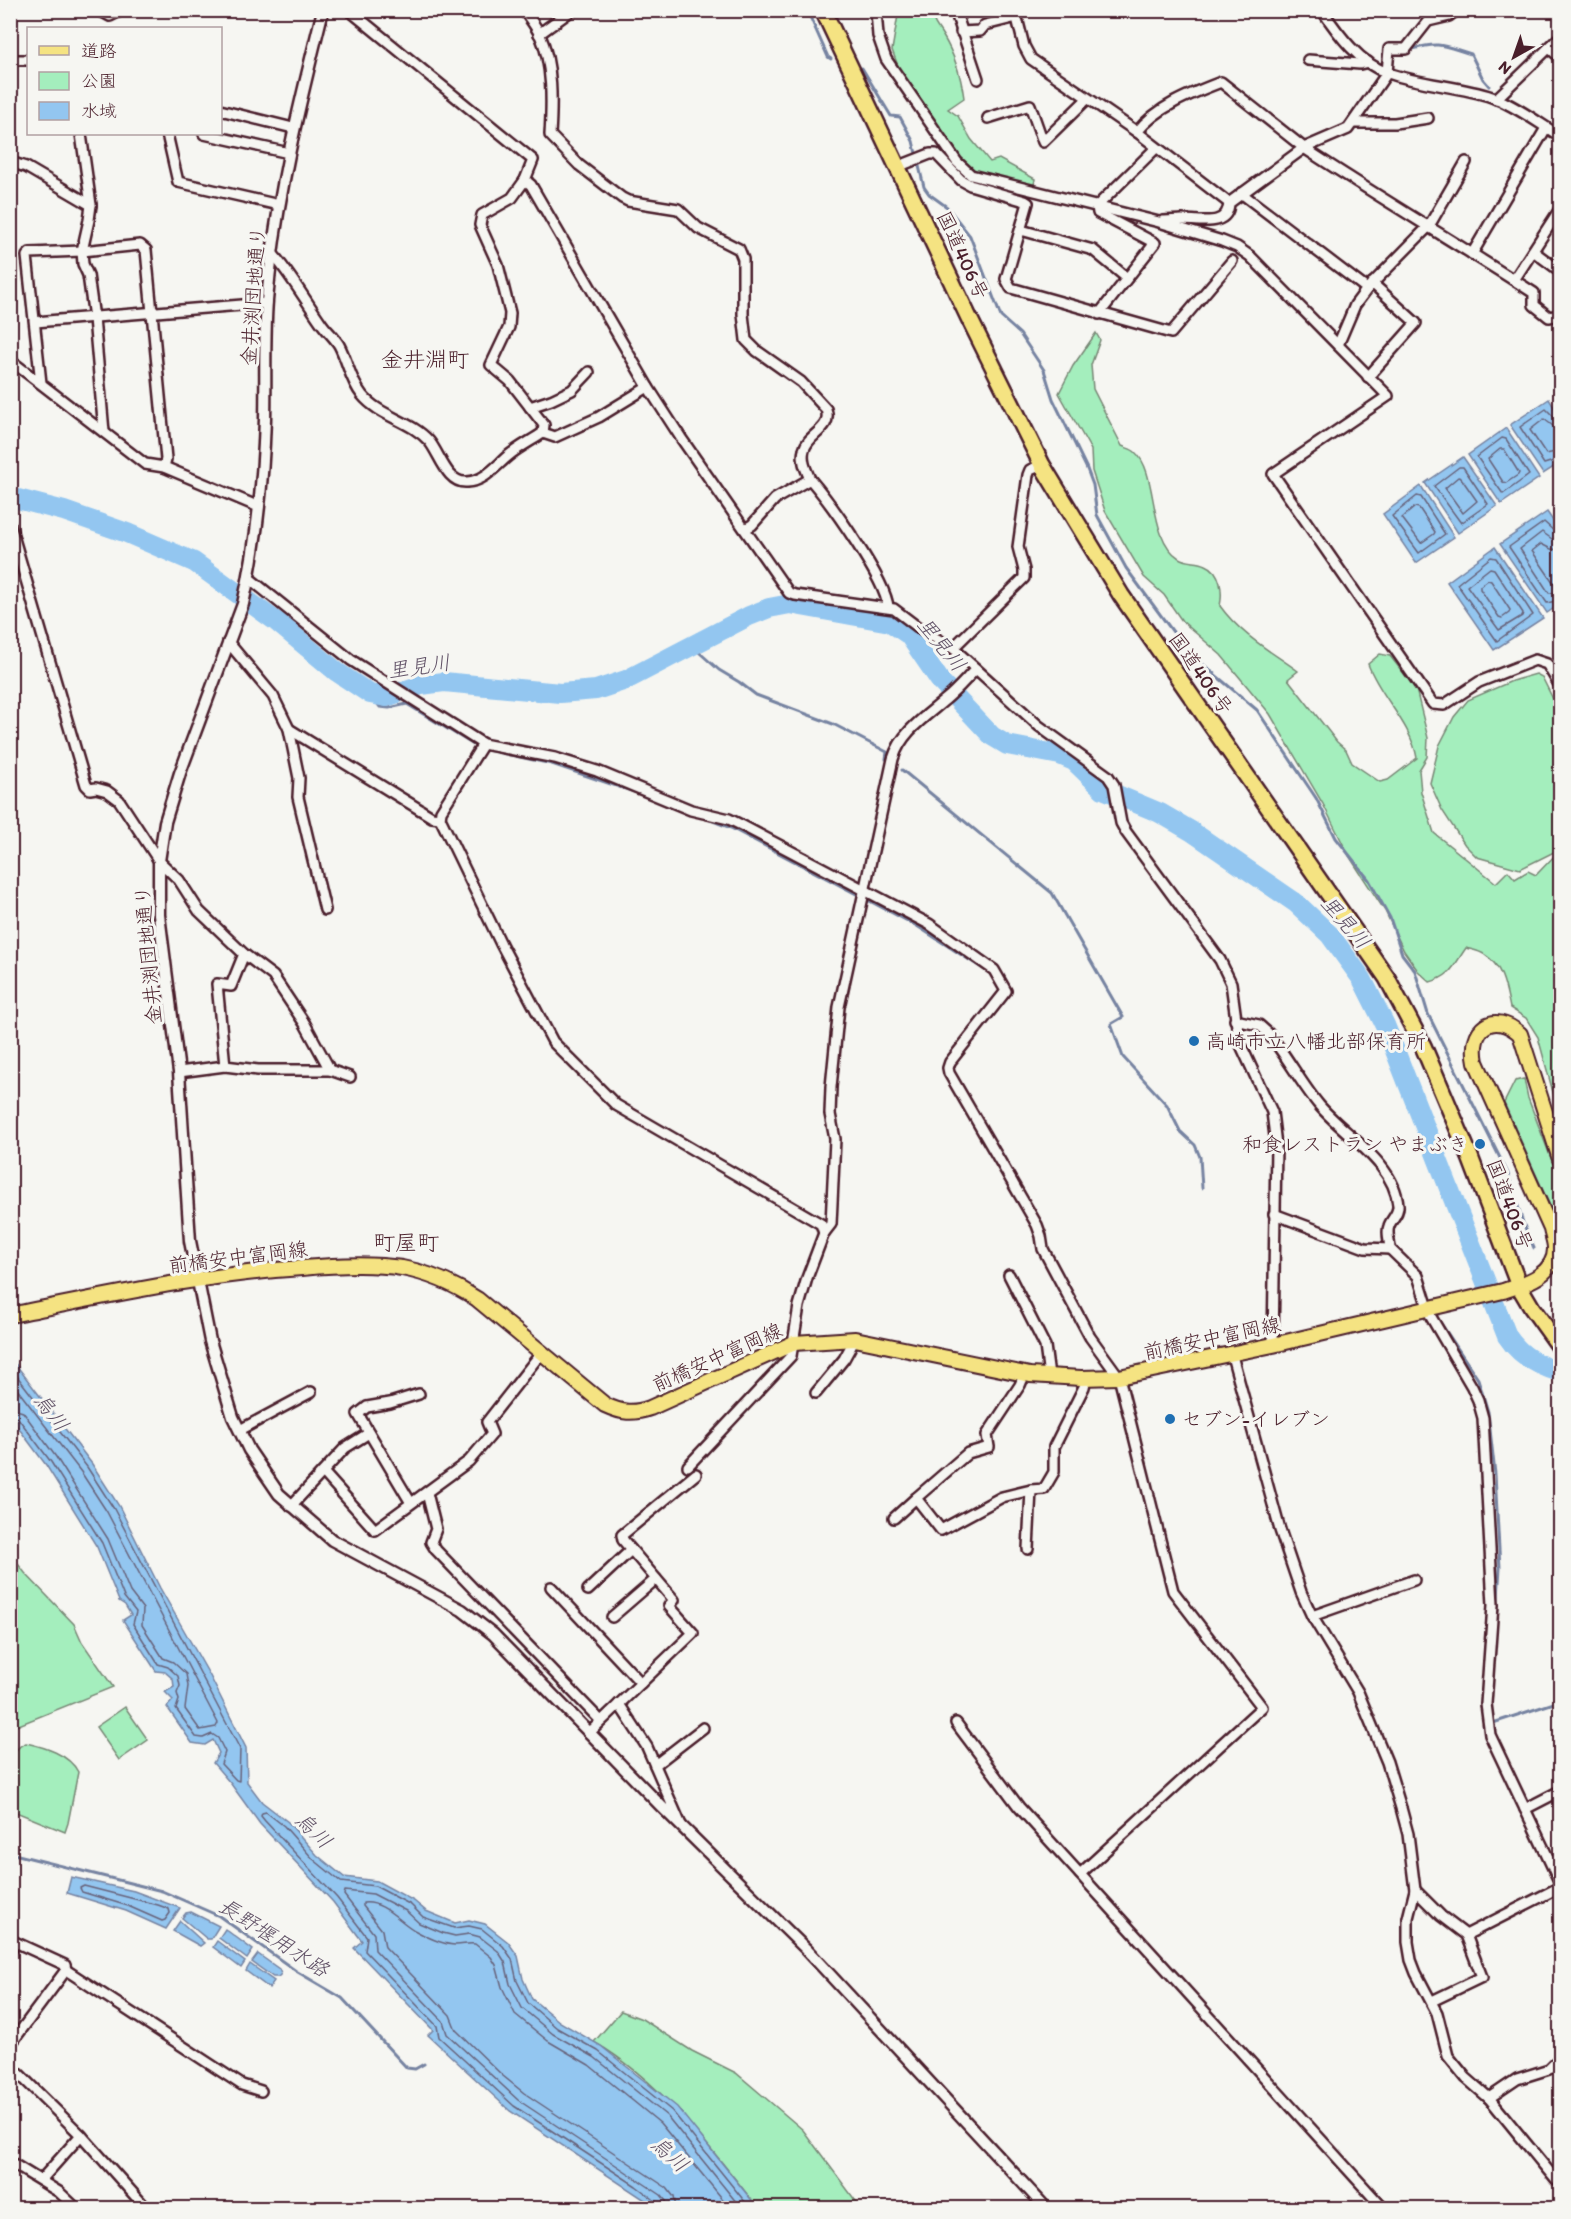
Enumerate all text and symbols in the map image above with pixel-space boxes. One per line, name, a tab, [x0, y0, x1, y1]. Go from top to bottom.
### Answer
legend	[27, 27, 222, 135]
north arrow	[1484, 27, 1544, 87]
text: 道路	[81, 40, 117, 62]
text: N	[1494, 57, 1515, 79]
text: 公園	[81, 70, 117, 92]
text: 水域	[81, 100, 117, 122]
street label: 国道406号	[932, 207, 994, 303]
street label: 金井渕団地通り	[236, 225, 270, 367]
district label: 金井淵町	[381, 346, 469, 373]
water label: 里見川	[912, 612, 972, 676]
street label: 国道406号	[1164, 627, 1238, 719]
water label: 里見川	[386, 649, 452, 683]
street label: 金井渕団地通り	[130, 884, 166, 1026]
water label: 里見川	[1316, 890, 1376, 954]
place label: 高崎市立八幡北部保育所	[1206, 1029, 1426, 1053]
marker: 高崎市立八幡北部保育所	[1187, 1034, 1201, 1048]
place label: 和食レストラン やまぶき	[1242, 1132, 1468, 1156]
marker: 和食レストラン やまぶき	[1473, 1137, 1487, 1151]
street label: 国道406号	[1482, 1155, 1538, 1253]
district label: 町屋町	[373, 1229, 439, 1256]
street label: 前橋安中富岡線	[167, 1237, 309, 1277]
street label: 前橋安中富岡線	[1141, 1312, 1283, 1364]
street label: 前橋安中富岡線	[648, 1318, 786, 1396]
water label: 烏川	[29, 1388, 75, 1436]
place label: セブン-イレブン	[1182, 1407, 1330, 1431]
marker: セブン-イレブン	[1163, 1412, 1177, 1426]
water label: 烏川	[290, 1806, 338, 1854]
water label: 長野堰用水路	[214, 1892, 334, 1982]
water label: 烏川	[646, 2131, 694, 2177]

